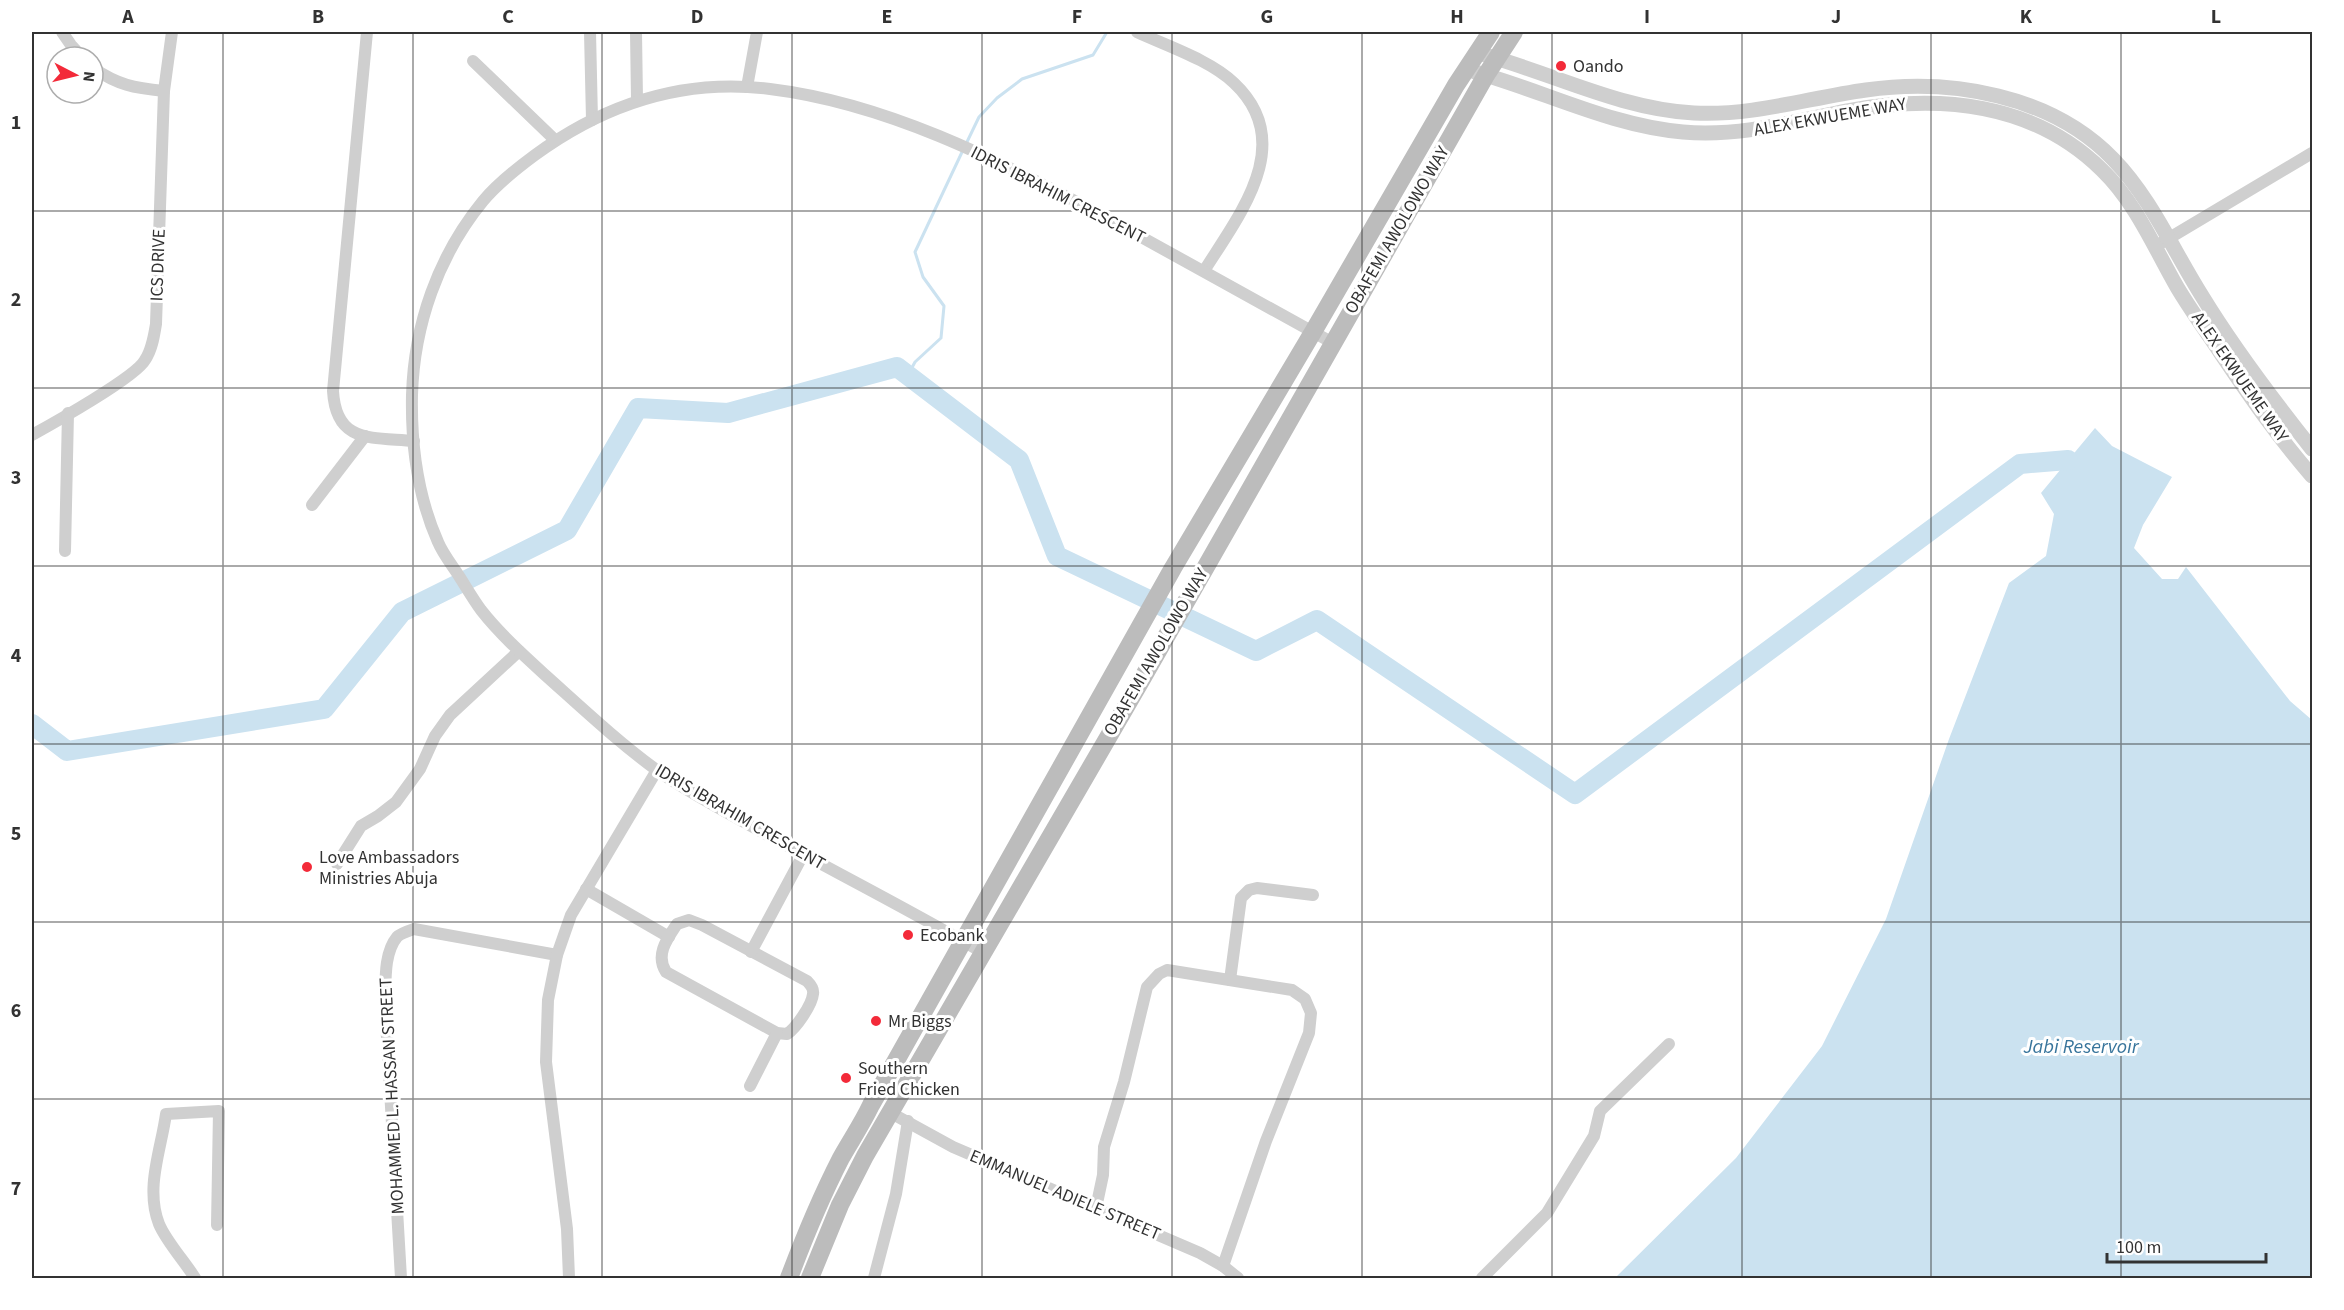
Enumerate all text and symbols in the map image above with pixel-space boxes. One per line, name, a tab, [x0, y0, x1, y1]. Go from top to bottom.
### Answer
text: A	[121, 3, 134, 31]
text: B	[312, 3, 324, 31]
text: C	[502, 3, 514, 31]
text: D	[691, 3, 703, 31]
text: E	[882, 3, 892, 31]
text: F	[1072, 3, 1082, 31]
text: G	[1261, 3, 1273, 31]
text: H	[1450, 3, 1464, 31]
text: I	[1644, 3, 1650, 31]
text: J	[1831, 3, 1841, 31]
text: K	[2020, 3, 2033, 31]
text: L	[2211, 3, 2221, 31]
north arrow	[45, 45, 105, 105]
place label: Oando	[1573, 54, 1624, 79]
marker: Oando	[1554, 59, 1568, 73]
text: N	[77, 70, 100, 83]
street label: ALEX EKWUEME WAY	[1752, 91, 1909, 143]
text: 1	[11, 109, 21, 137]
street label: IDRIS IBRAHIM CRESCENT	[966, 140, 1150, 250]
street label: OBAFEMI AWOLOWO WAY	[1339, 141, 1455, 318]
street label: ICS DRIVE	[144, 228, 172, 302]
text: 2	[11, 286, 21, 314]
street label: ALEX EKWUEME WAY	[2186, 307, 2295, 448]
text: 3	[11, 464, 21, 492]
street label: OBAFEMI AWOLOWO WAY	[1098, 563, 1214, 740]
text: 4	[11, 642, 22, 670]
street label: IDRIS IBRAHIM CRESCENT	[650, 758, 830, 876]
text: 5	[11, 820, 21, 848]
place label: Love Ambassadors Ministries Abuja	[319, 845, 459, 891]
marker: Love Ambassadors Ministries Abuja	[300, 860, 314, 874]
place label: Ecobank	[920, 923, 985, 948]
marker: Ecobank	[901, 928, 915, 942]
street label: MOHAMMED L. HASSAN STREET	[373, 977, 411, 1215]
text: 6	[11, 997, 21, 1025]
place label: Mr Biggs	[888, 1009, 952, 1034]
marker: Mr Biggs	[869, 1014, 883, 1028]
water label: Jabi Reservoir	[2022, 1033, 2140, 1061]
place label: Southern Fried Chicken	[858, 1056, 960, 1102]
marker: Southern Fried Chicken	[839, 1071, 853, 1085]
street label: EMMANUEL ADIELE STREET	[966, 1143, 1165, 1247]
text: 7	[11, 1175, 21, 1203]
scale bar	[2107, 1226, 2266, 1264]
text: 100 m	[2116, 1235, 2161, 1260]

